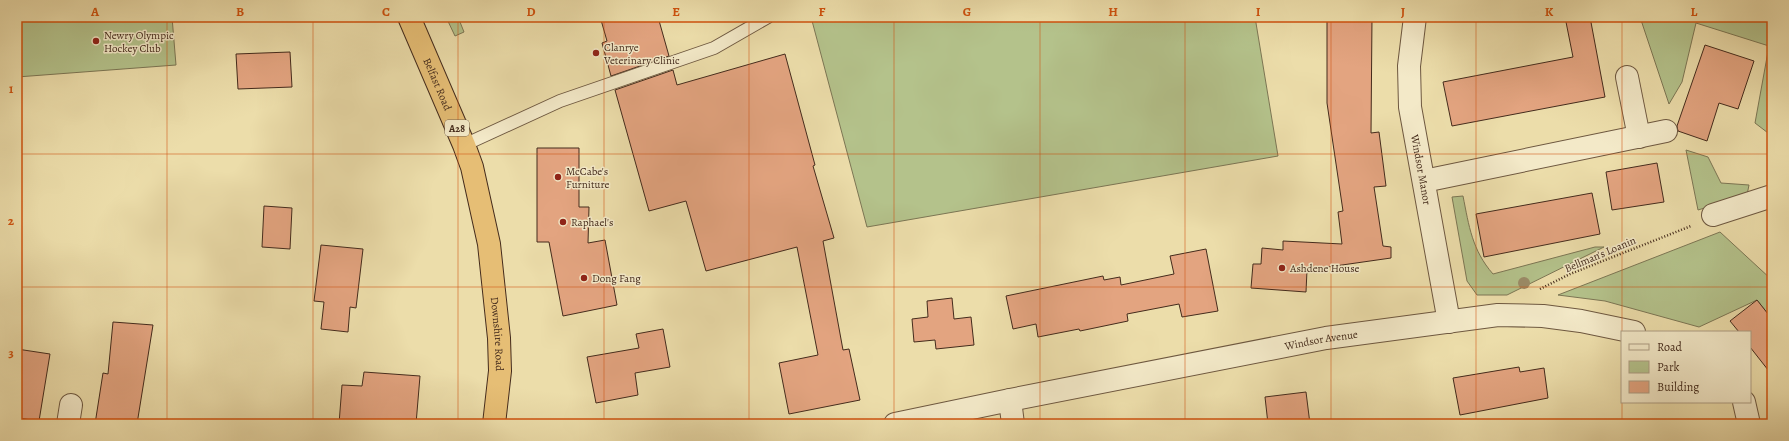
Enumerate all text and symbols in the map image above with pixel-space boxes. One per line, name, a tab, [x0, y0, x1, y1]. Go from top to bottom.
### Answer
text: A	[90, 3, 100, 20]
text: B	[236, 3, 244, 20]
text: C	[382, 3, 390, 20]
text: D	[526, 3, 536, 20]
text: E	[672, 3, 680, 20]
text: F	[819, 3, 826, 20]
text: G	[963, 3, 971, 20]
text: H	[1108, 3, 1118, 20]
text: I	[1256, 3, 1261, 20]
text: J	[1401, 3, 1405, 20]
text: K	[1545, 3, 1554, 20]
text: L	[1691, 3, 1698, 20]
place label: Newry Olympic Hockey Club	[104, 28, 174, 56]
marker: Newry Olympic Hockey Club	[91, 36, 101, 46]
place label: Clanrye Veterinary Clinic	[603, 40, 680, 68]
marker: Clanrye Veterinary Clinic	[591, 48, 601, 58]
street label: Belfast Road	[419, 56, 455, 113]
text: 1	[9, 80, 14, 97]
road number: A28	[445, 120, 469, 136]
street label: Windsor Manor	[1407, 132, 1435, 206]
place label: McCabe's Furniture	[566, 164, 610, 192]
marker: McCabe's Furniture	[553, 172, 563, 182]
text: 2	[8, 212, 15, 229]
place label: Raphael's	[571, 215, 613, 230]
marker: Raphael's	[558, 217, 568, 227]
street label: Bellman's Loanin	[1562, 233, 1638, 276]
place label: Ashdene House	[1289, 261, 1360, 276]
marker: Ashdene House	[1277, 263, 1287, 273]
place label: Dong Fang	[592, 271, 641, 286]
marker: Dong Fang	[579, 273, 589, 283]
street label: Downshire Road	[487, 296, 507, 371]
street label: Windsor Avenue	[1282, 327, 1359, 354]
legend	[1621, 331, 1751, 403]
text: Road	[1657, 339, 1683, 355]
text: 3	[8, 344, 14, 361]
text: Park	[1657, 359, 1680, 375]
text: Building	[1657, 379, 1699, 395]

